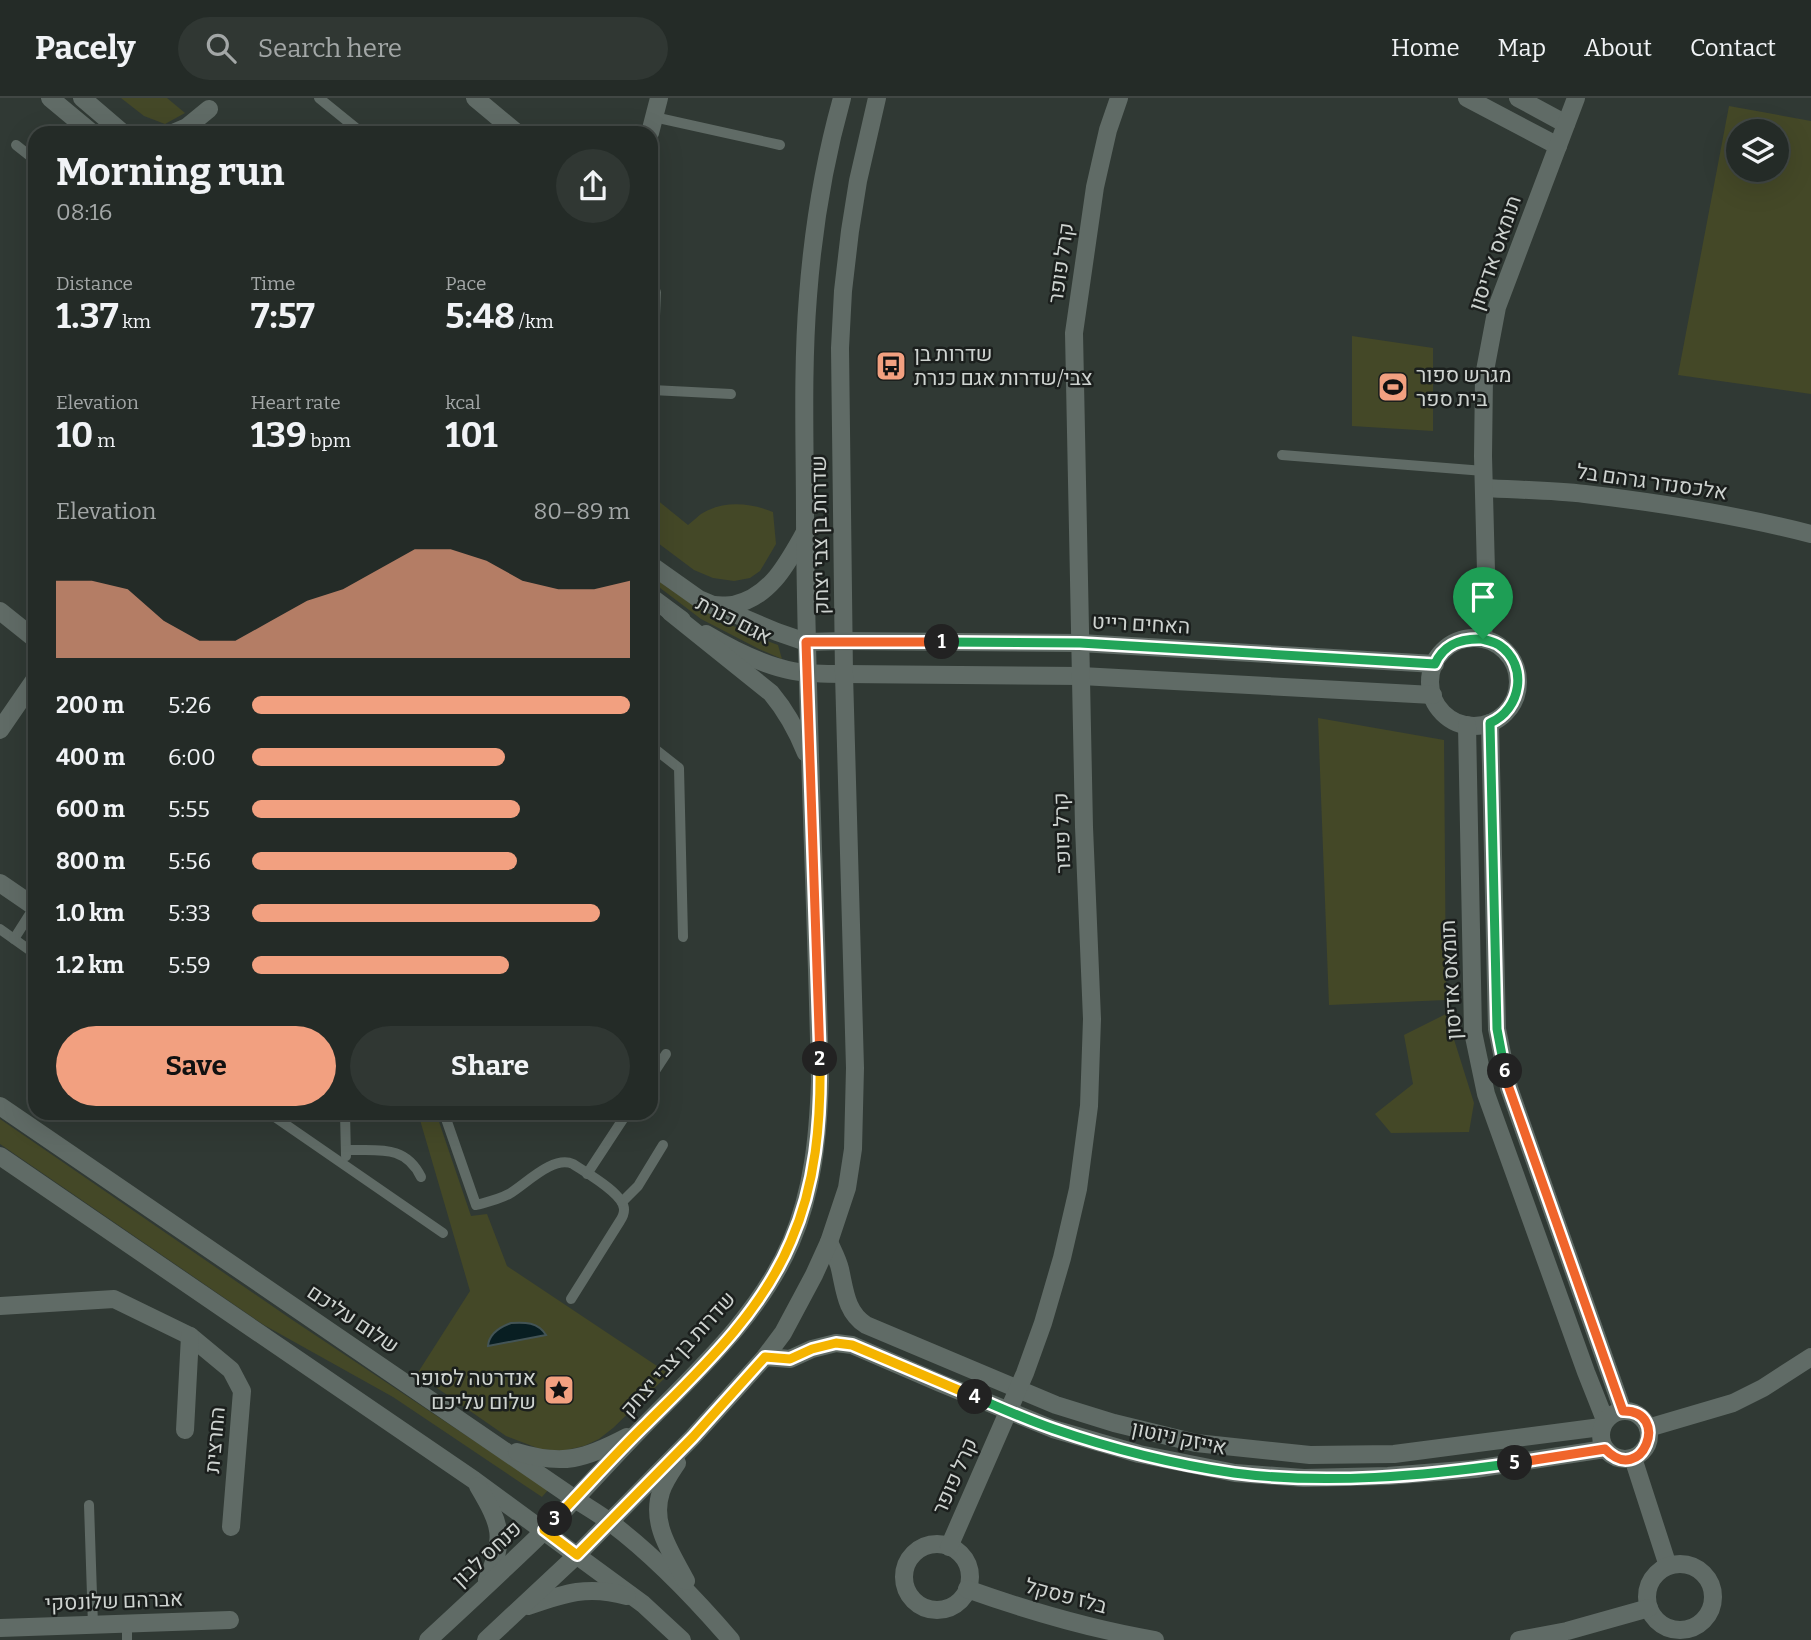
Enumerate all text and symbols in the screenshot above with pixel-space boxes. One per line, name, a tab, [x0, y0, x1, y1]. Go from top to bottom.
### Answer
search box	[178, 17, 668, 80]
text: Pacely	[35, 28, 136, 68]
icon: search	[202, 29, 240, 67]
text: Search here	[258, 33, 402, 64]
text: Home	[1391, 34, 1460, 62]
text: Map	[1498, 34, 1546, 62]
text: About	[1584, 34, 1652, 62]
text: Contact	[1690, 34, 1776, 62]
map controls	[1726, 119, 1789, 182]
button: layers	[1726, 119, 1789, 182]
text: Morning run	[56, 149, 284, 195]
button: share	[556, 149, 630, 223]
street label: תומאס אדיסון	[1463, 192, 1527, 314]
text: 08:16	[56, 198, 112, 226]
street label: קרל פופר	[1042, 221, 1080, 305]
text: Distance	[56, 272, 133, 295]
text: Time	[251, 272, 296, 295]
text: Pace	[445, 272, 486, 295]
text: 1.37	[56, 295, 119, 337]
text: 7:57	[251, 295, 315, 337]
text: 5:48	[445, 295, 515, 337]
text: km	[119, 310, 151, 333]
text: /km	[515, 310, 554, 333]
place label: שדרות בן צבי/שדרות אגם כנרת	[914, 341, 1092, 391]
bus stop icon: שדרות בן צבי/שדרות אגם כנרת	[874, 349, 908, 383]
place label: מגרש ספור בית ספר	[1416, 362, 1512, 412]
sports icon: מגרש ספור בית ספר	[1376, 370, 1410, 404]
text: Elevation	[56, 391, 139, 414]
text: Heart rate	[251, 391, 341, 414]
text: kcal	[445, 391, 481, 414]
text: 10	[56, 414, 93, 456]
text: 139	[251, 414, 307, 456]
text: 101	[445, 414, 498, 456]
text: m	[93, 429, 115, 452]
text: bpm	[307, 429, 351, 452]
street label: שדרות בן צבי יצחק	[806, 455, 834, 615]
street label: אלכסנדר גרהם בל	[1575, 459, 1729, 505]
text: Elevation	[56, 497, 156, 525]
text: 80–89 m	[533, 497, 630, 525]
pin	[1453, 567, 1513, 639]
icon: arrive	[1464, 578, 1502, 616]
street label: אגם כנרת	[692, 590, 776, 650]
street label: האחים רייט	[1091, 608, 1191, 640]
pin: 1	[925, 624, 960, 660]
text: 1	[937, 630, 946, 653]
text: 200 m	[56, 691, 124, 719]
text: 5:26	[168, 691, 211, 719]
text: 400 m	[56, 743, 125, 771]
text: 6:00	[168, 743, 216, 771]
street label: קרל פופר	[1048, 792, 1076, 874]
text: 600 m	[56, 795, 125, 823]
text: 5:55	[168, 795, 210, 823]
text: 800 m	[56, 847, 125, 875]
text: 5:56	[168, 847, 211, 875]
text: 1.0 km	[56, 899, 125, 927]
text: 5:33	[168, 899, 211, 927]
street label: תומאס אדיסון	[1435, 919, 1467, 1041]
text: 1.2 km	[56, 951, 124, 979]
text: 5:59	[168, 951, 211, 979]
button: Save	[56, 1026, 336, 1106]
button: Share	[350, 1026, 630, 1106]
pin: 2	[802, 1042, 838, 1076]
text: 2	[814, 1047, 825, 1070]
pin: 6	[1488, 1054, 1522, 1088]
text: 6	[1499, 1059, 1510, 1082]
street label: שלום עליכם	[302, 1279, 404, 1359]
street label: שדרות בן צבי יצחק	[615, 1286, 741, 1422]
place label: אנדרטה לסופר שלום עליכם	[410, 1365, 536, 1415]
place icon: אנדרטה לסופר שלום עליכם	[542, 1373, 576, 1407]
pin: 4	[958, 1380, 992, 1414]
text: 4	[969, 1385, 980, 1408]
street label: החרצית	[199, 1406, 231, 1474]
street label: אייזק ניוטון	[1129, 1415, 1229, 1461]
street label: קרל פופר	[927, 1434, 983, 1518]
pin: 5	[1498, 1446, 1532, 1480]
text: 5	[1509, 1451, 1520, 1474]
pin: 3	[538, 1502, 572, 1536]
text: 3	[549, 1507, 560, 1530]
street label: פנחס לבון	[447, 1515, 527, 1593]
street label: בלז פסקל	[1022, 1573, 1110, 1619]
street label: אברהם שלונסקי	[44, 1586, 184, 1616]

